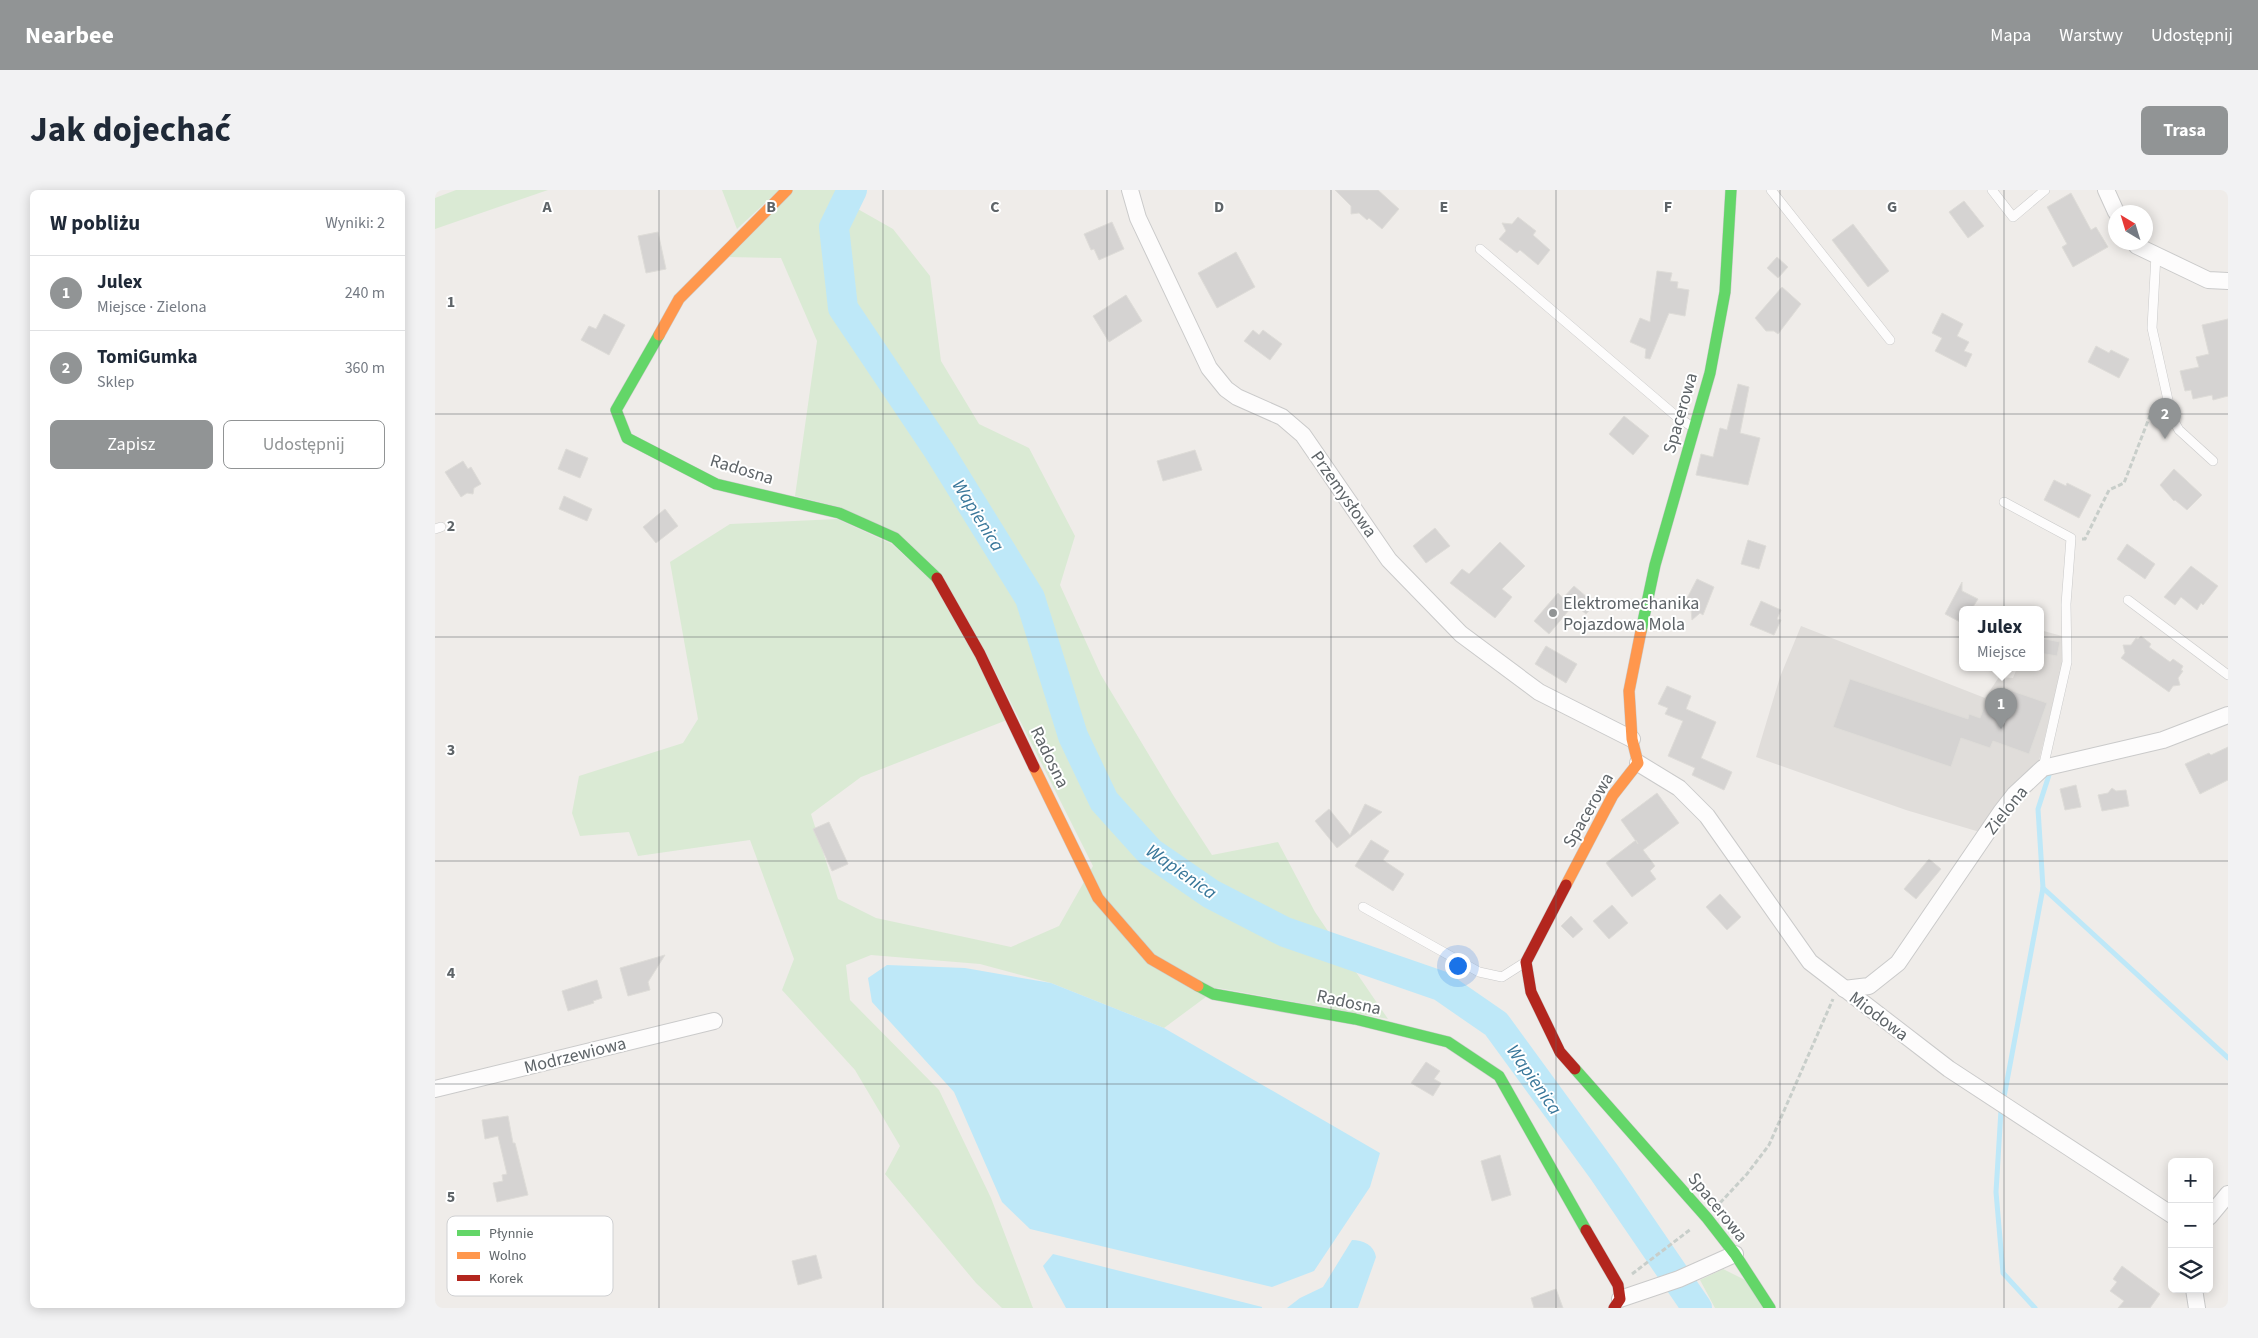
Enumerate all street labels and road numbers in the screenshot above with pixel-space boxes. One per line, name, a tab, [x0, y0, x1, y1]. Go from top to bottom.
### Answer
street label: Spacerowa	[1657, 370, 1704, 456]
street label: Przemysłowa	[1305, 446, 1383, 543]
street label: Radosna	[707, 448, 777, 491]
street label: Radosna	[1024, 722, 1075, 792]
street label: Spacerowa	[1557, 768, 1620, 852]
street label: Zielona	[1979, 781, 2034, 840]
street label: Radosna	[1314, 983, 1383, 1022]
street label: Miodowa	[1844, 986, 1914, 1047]
street label: Modrzewiowa	[521, 1031, 629, 1080]
street label: Spacerowa	[1682, 1167, 1753, 1247]

